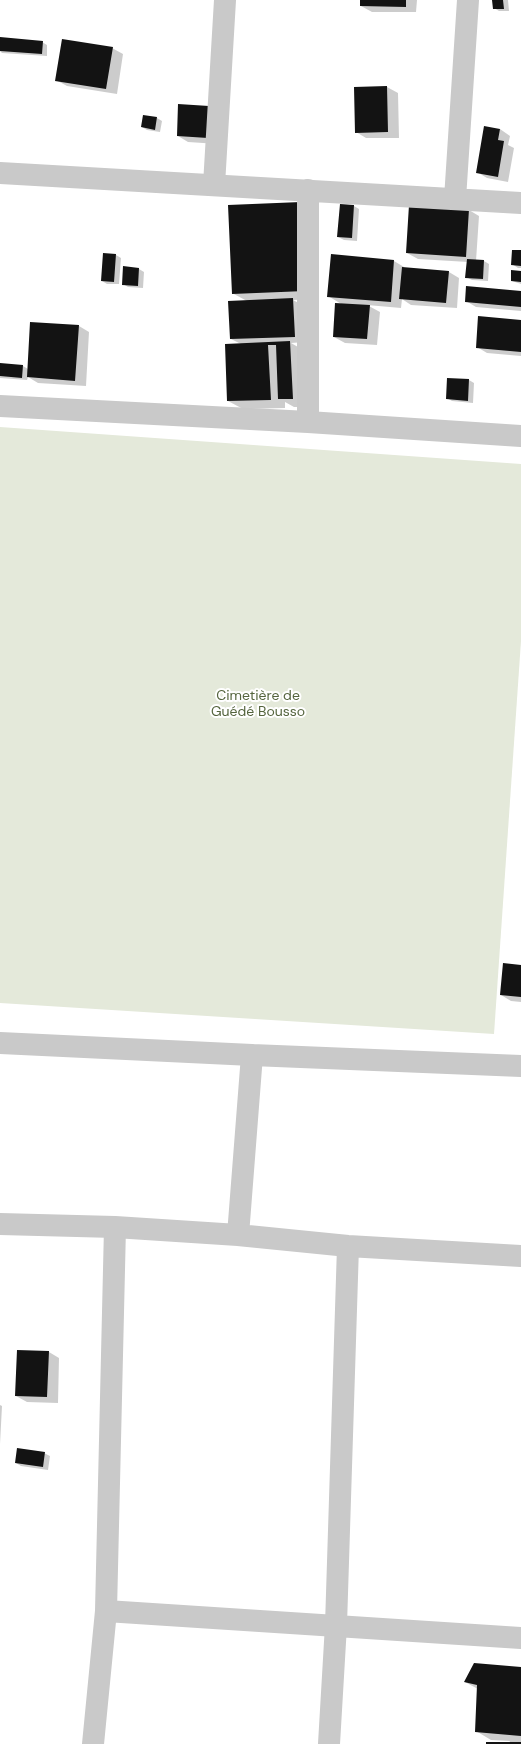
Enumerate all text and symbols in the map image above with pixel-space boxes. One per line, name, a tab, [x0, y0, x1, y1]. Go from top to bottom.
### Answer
park label: Cimetière de Guédé Bousso	[211, 688, 305, 720]

